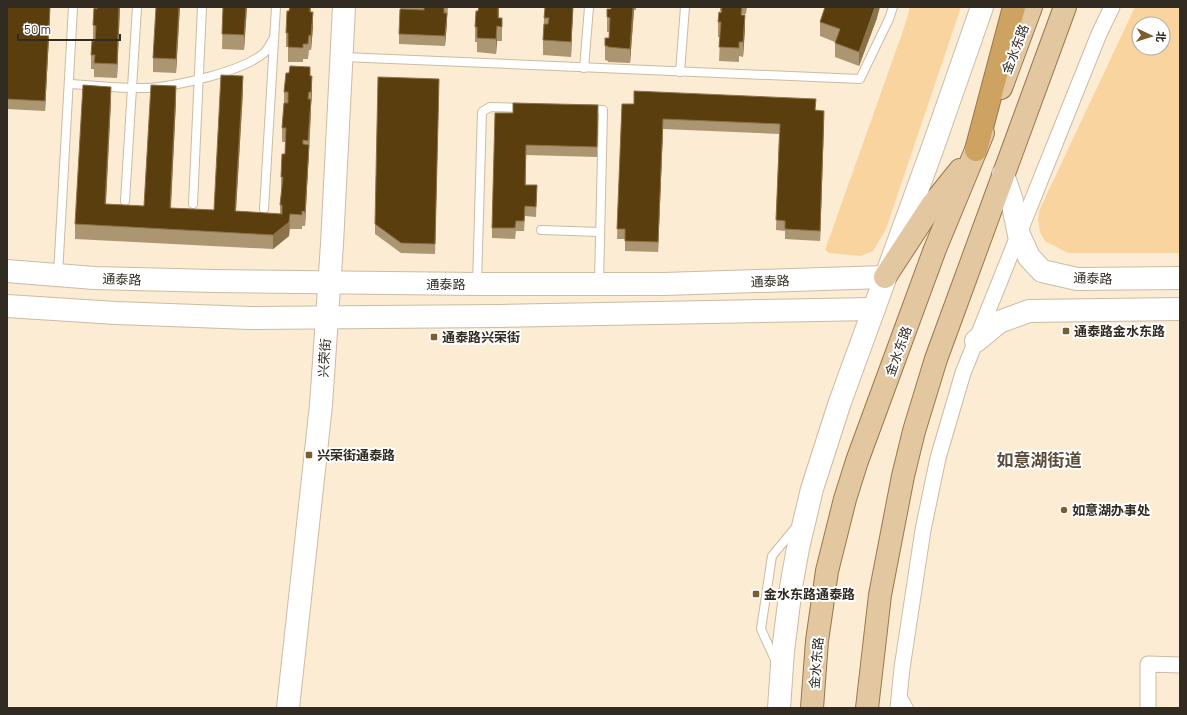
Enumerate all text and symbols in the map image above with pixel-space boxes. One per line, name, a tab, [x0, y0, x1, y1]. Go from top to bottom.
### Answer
scale bar	[18, 16, 120, 42]
north arrow	[1131, 16, 1171, 56]
text: 50 m	[24, 21, 51, 38]
street label: 金水东路	[997, 21, 1033, 77]
text: 北	[1154, 31, 1169, 43]
street label: 通泰路	[1073, 268, 1113, 288]
street label: 通泰路	[102, 269, 142, 289]
street label: 通泰路	[750, 271, 790, 291]
street label: 通泰路	[426, 275, 466, 293]
place label: 通泰路金水东路	[1074, 322, 1165, 340]
street label: 金水东路	[881, 323, 915, 379]
marker: 通泰路金水东路	[1061, 326, 1071, 336]
place label: 通泰路兴荣街	[442, 328, 520, 346]
marker: 通泰路兴荣街	[429, 332, 439, 342]
street label: 兴荣街	[314, 338, 334, 378]
place label: 兴荣街通泰路	[317, 446, 395, 464]
district label: 如意湖街道	[997, 448, 1082, 471]
marker: 兴荣街通泰路	[304, 450, 314, 460]
place label: 如意湖办事处	[1072, 501, 1150, 519]
marker: 如意湖办事处	[1059, 505, 1069, 515]
place label: 金水东路通泰路	[764, 585, 855, 603]
marker: 金水东路通泰路	[751, 589, 761, 599]
street label: 金水东路	[805, 636, 827, 690]

